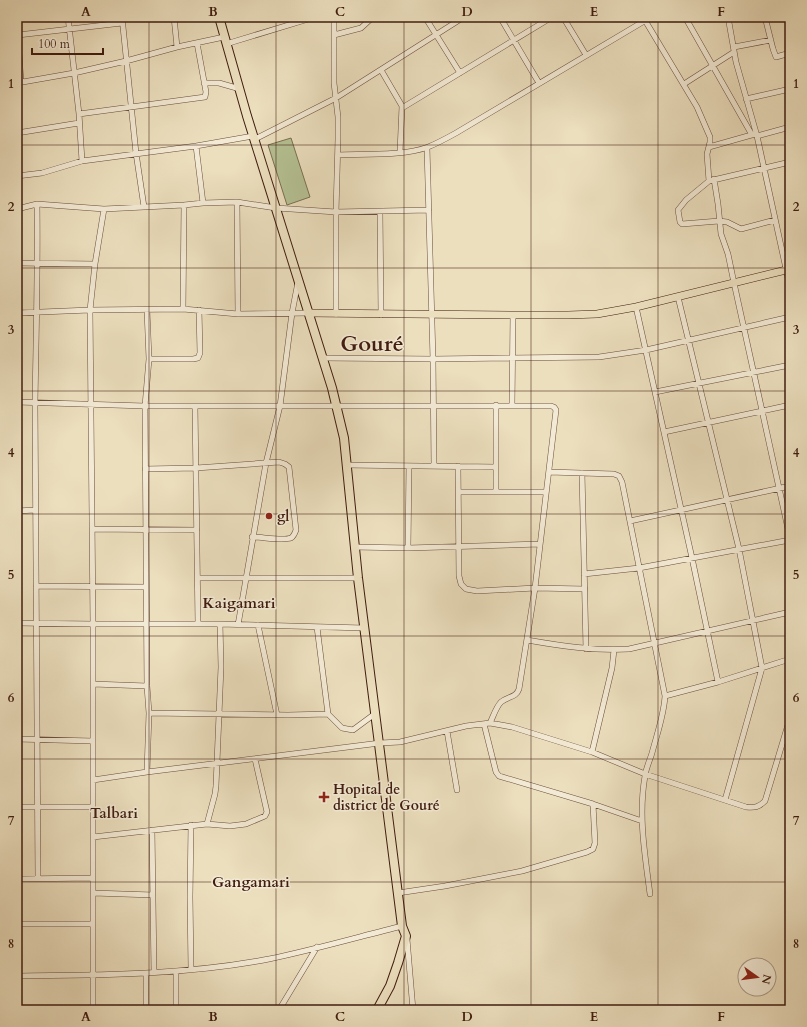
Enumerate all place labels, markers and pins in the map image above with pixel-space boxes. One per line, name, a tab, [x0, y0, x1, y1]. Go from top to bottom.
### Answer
place label: gl	[277, 507, 289, 526]
marker: gl	[264, 511, 274, 521]
place label: Hopital de district de Gouré	[333, 780, 440, 815]
marker: Hopital de district de Gouré	[318, 791, 330, 803]

